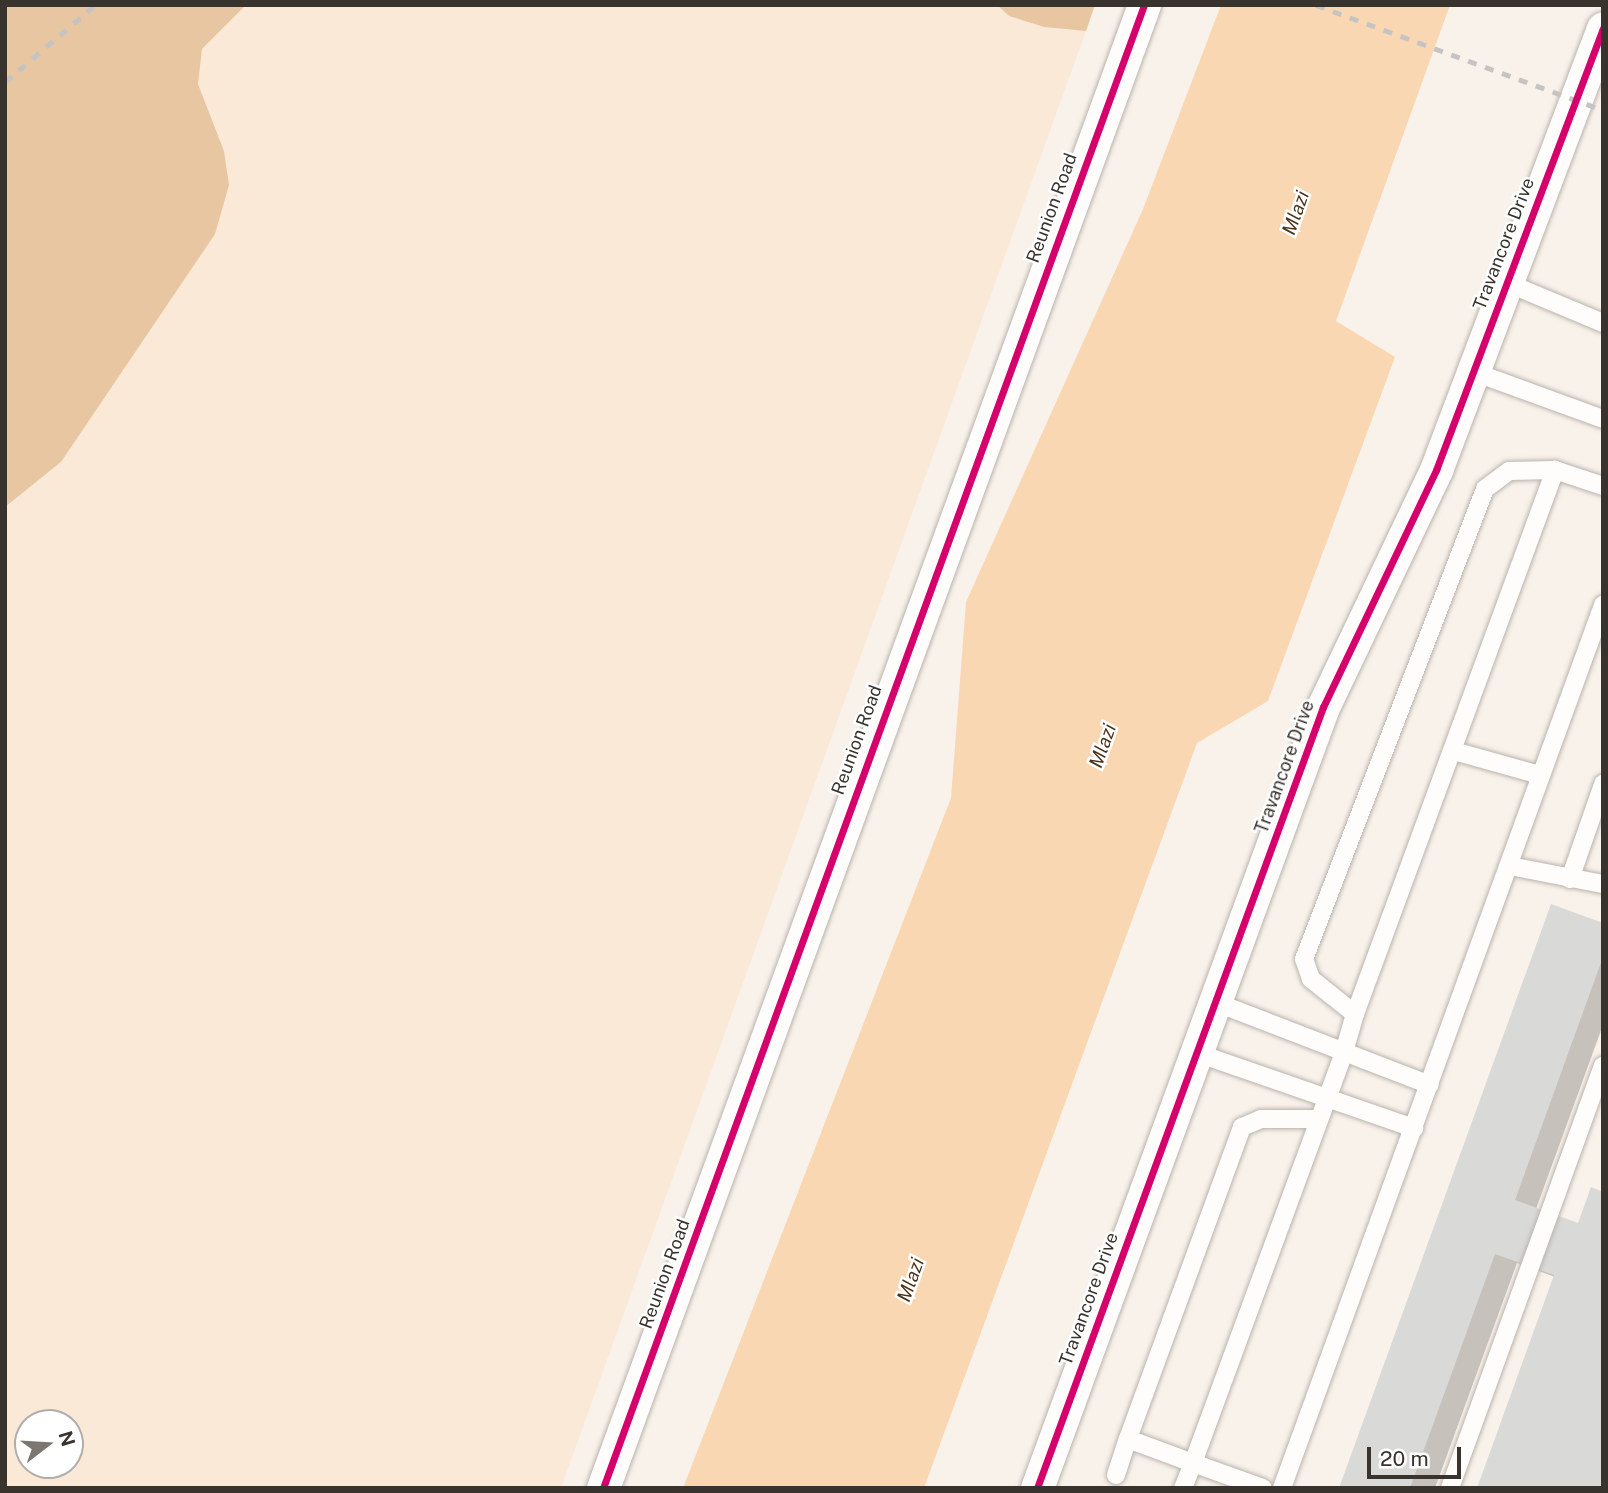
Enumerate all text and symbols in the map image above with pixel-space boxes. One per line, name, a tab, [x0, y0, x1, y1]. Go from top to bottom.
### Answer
street label: Reunion Road	[1022, 150, 1082, 266]
street label: Travancore Drive	[1469, 175, 1539, 313]
water label: Mlazi	[1278, 188, 1314, 238]
street label: Reunion Road	[827, 682, 887, 798]
street label: Travancore Drive	[1251, 697, 1319, 837]
water label: Mlazi	[1085, 721, 1121, 771]
street label: Reunion Road	[635, 1216, 695, 1332]
street label: Travancore Drive	[1055, 1229, 1123, 1369]
water label: Mlazi	[893, 1255, 929, 1305]
north arrow	[14, 1409, 84, 1479]
text: N	[54, 1428, 80, 1449]
scale bar	[1370, 1434, 1464, 1478]
text: 20 m	[1380, 1446, 1429, 1471]

